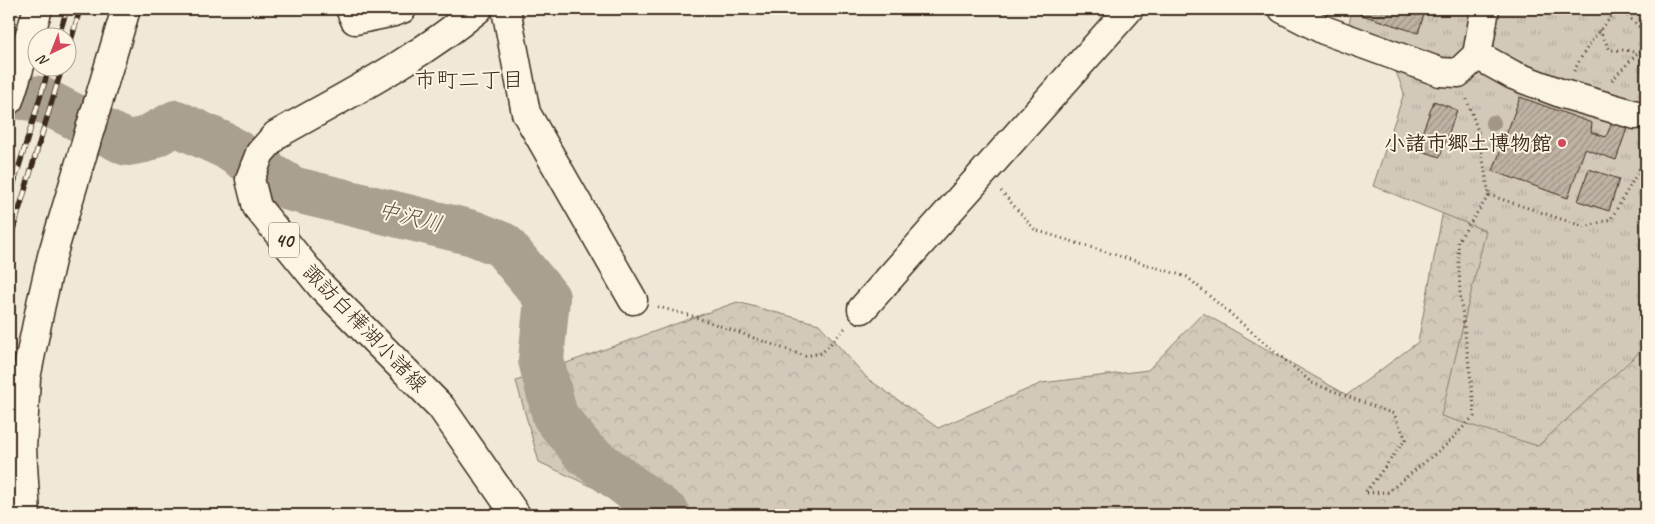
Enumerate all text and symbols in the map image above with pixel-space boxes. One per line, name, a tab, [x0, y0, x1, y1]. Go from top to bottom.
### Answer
north arrow	[28, 28, 78, 78]
text: N	[33, 50, 52, 70]
district label: 市町二丁目	[414, 66, 524, 94]
place label: 小諸市郷土博物館	[1384, 130, 1552, 156]
marker: 小諸市郷土博物館	[1556, 137, 1568, 149]
water label: 中沢川	[375, 195, 445, 239]
road number: 40	[269, 222, 299, 258]
street label: 諏訪白樺湖小諸線	[297, 259, 433, 397]

